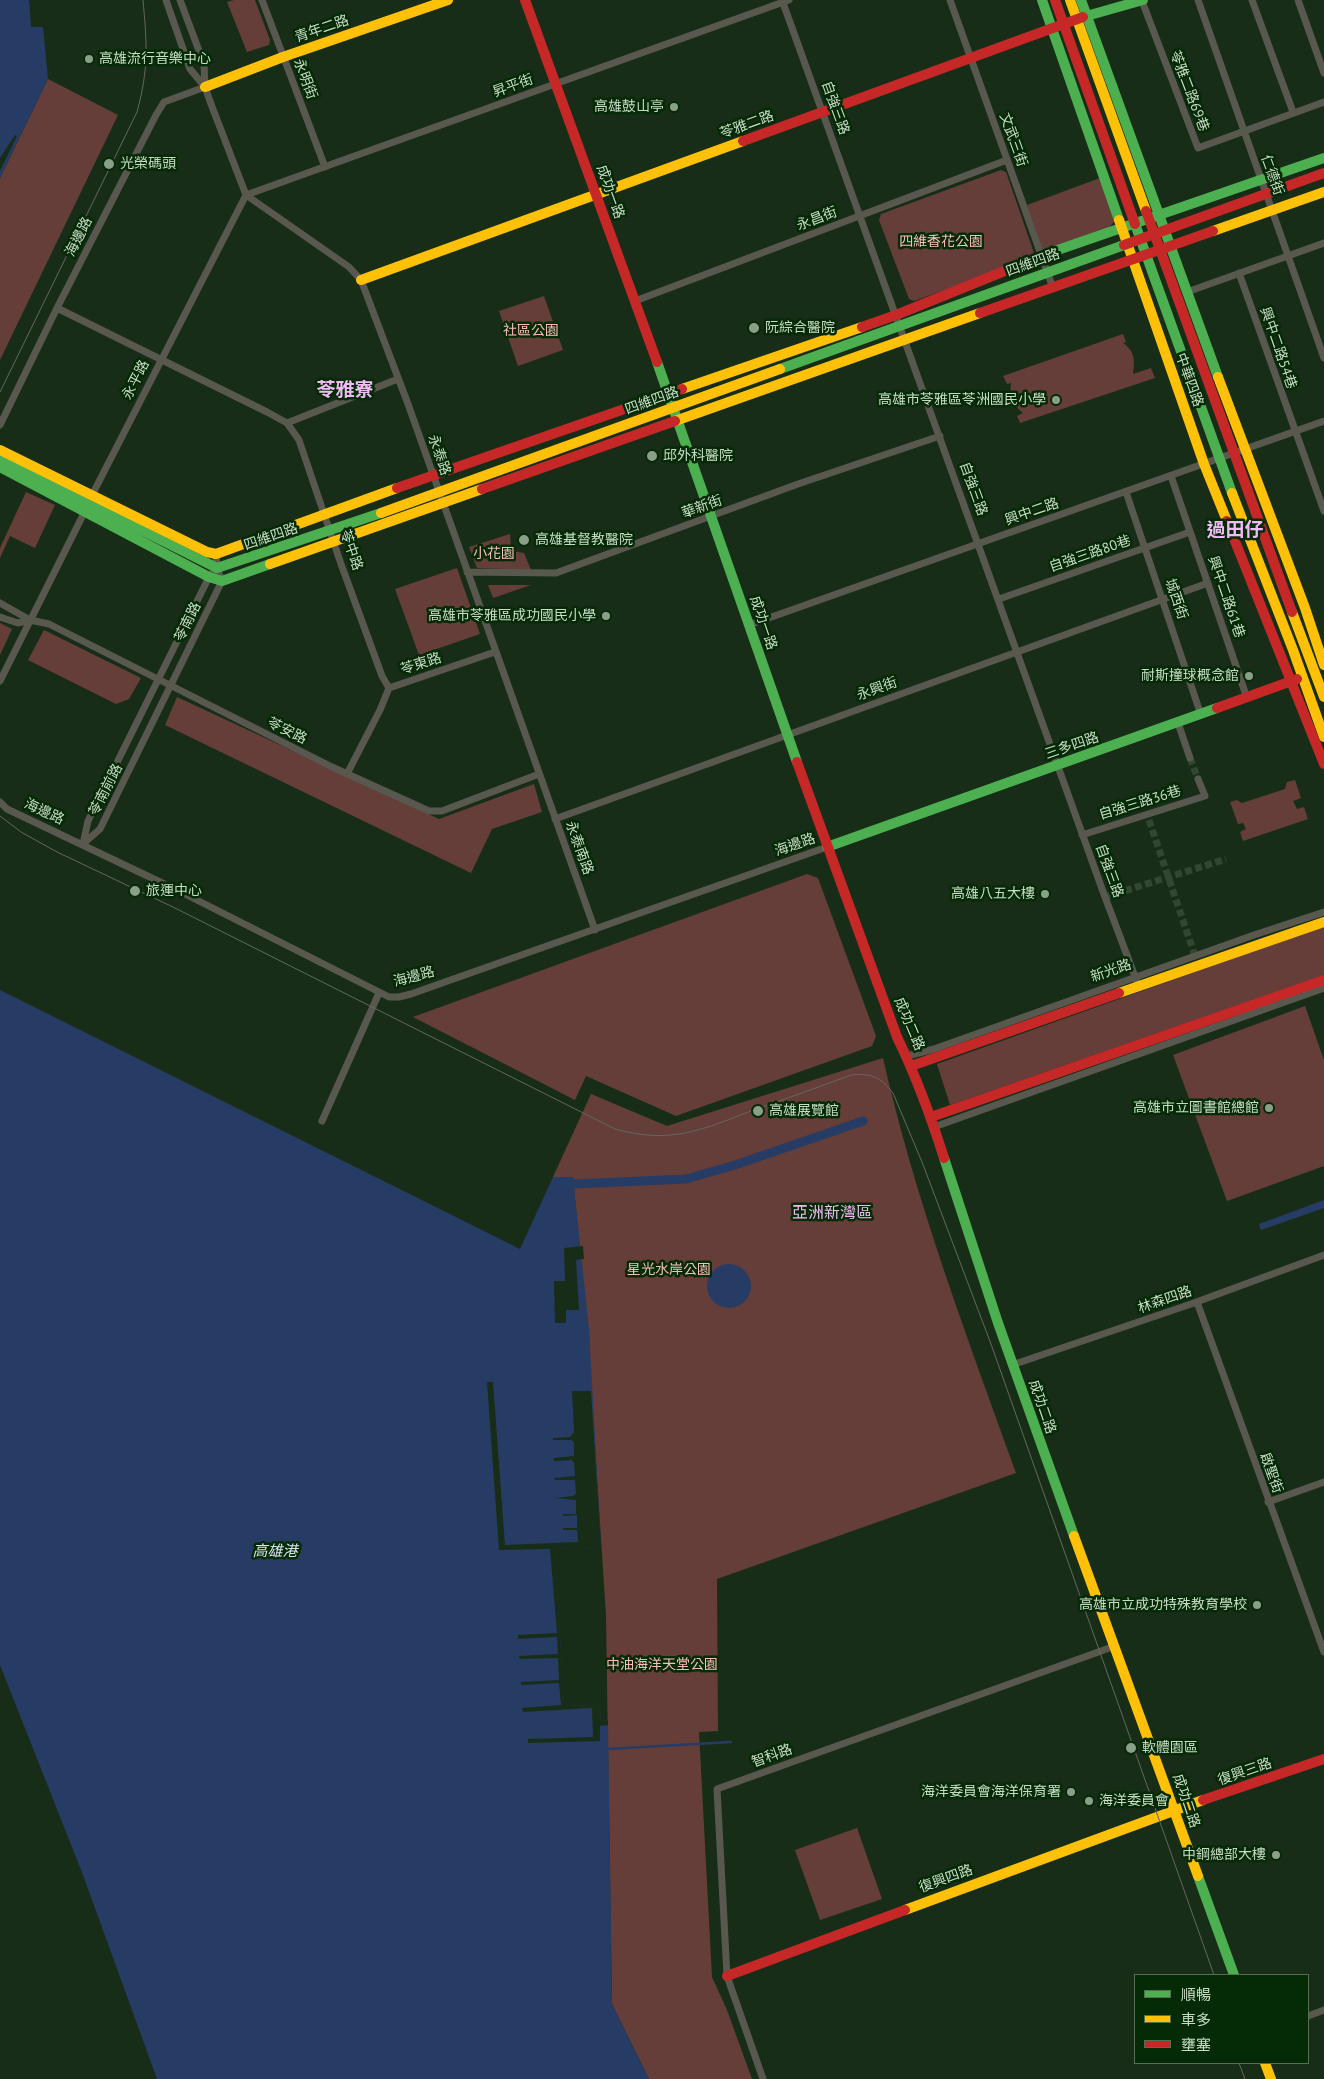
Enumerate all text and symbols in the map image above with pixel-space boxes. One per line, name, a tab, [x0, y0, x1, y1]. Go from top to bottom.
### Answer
street label: 青年二路	[293, 12, 351, 46]
street label: 苓雅二路69巷	[1166, 48, 1212, 134]
place label: 高雄流行音樂中心	[99, 51, 211, 67]
marker: 高雄流行音樂中心	[83, 53, 95, 65]
street label: 永明街	[290, 56, 320, 102]
street label: 昇平街	[490, 71, 536, 101]
street label: 自強三路	[818, 79, 852, 137]
place label: 高雄鼓山亭	[594, 99, 664, 115]
marker: 高雄鼓山亭	[668, 101, 680, 113]
street label: 苓雅二路	[718, 108, 776, 142]
street label: 文武三街	[996, 111, 1030, 169]
street label: 仁德街	[1257, 152, 1287, 198]
place label: 光榮碼頭	[120, 156, 176, 172]
marker: 光榮碼頭	[102, 157, 116, 171]
street label: 成功一路	[593, 163, 627, 221]
street label: 永昌街	[794, 204, 840, 234]
street label: 海邊路	[62, 214, 96, 260]
park label: 四維香花公園	[899, 234, 983, 250]
street label: 四維四路	[1004, 246, 1062, 280]
street label: 興中二路54巷	[1256, 305, 1300, 391]
place label: 阮綜合醫院	[765, 320, 835, 336]
marker: 阮綜合醫院	[747, 321, 761, 335]
park label: 社區公園	[503, 323, 559, 339]
street label: 中華四路	[1172, 351, 1206, 409]
street label: 永平路	[119, 357, 153, 403]
district label: 苓雅寮	[317, 380, 373, 402]
street label: 四維四路	[623, 384, 681, 418]
place label: 高雄市苓雅區苓洲國民小學	[878, 392, 1046, 408]
marker: 高雄市苓雅區苓洲國民小學	[1050, 394, 1062, 406]
street label: 永泰路	[424, 432, 454, 478]
place label: 邱外科醫院	[663, 448, 733, 464]
marker: 邱外科醫院	[645, 449, 659, 463]
street label: 自強三路	[956, 460, 990, 518]
street label: 華新街	[679, 492, 725, 522]
street label: 興中二路	[1003, 495, 1061, 529]
street label: 四維四路	[242, 520, 300, 554]
district label: 過田仔	[1207, 520, 1263, 542]
street label: 苓中路	[336, 527, 366, 573]
place label: 高雄基督教醫院	[535, 532, 633, 548]
street label: 自強三路80巷	[1047, 532, 1133, 576]
marker: 高雄基督教醫院	[517, 533, 531, 547]
park label: 小花園	[473, 546, 515, 562]
street label: 興中二路61巷	[1204, 554, 1248, 640]
street label: 城西街	[1161, 576, 1191, 622]
street label: 成功一路	[746, 594, 780, 652]
street label: 苓南路	[171, 599, 205, 645]
place label: 高雄市苓雅區成功國民小學	[428, 608, 596, 624]
marker: 高雄市苓雅區成功國民小學	[600, 610, 612, 622]
street label: 苓東路	[398, 650, 444, 678]
place label: 耐斯撞球概念館	[1141, 668, 1239, 684]
marker: 耐斯撞球概念館	[1243, 670, 1255, 682]
street label: 永興街	[854, 674, 900, 704]
street label: 苓安路	[264, 714, 310, 748]
street label: 三多四路	[1043, 729, 1101, 763]
street label: 苓南前路	[86, 761, 126, 819]
street label: 自強三路36巷	[1097, 783, 1183, 823]
street label: 海邊路	[21, 796, 67, 828]
street label: 永泰南路	[562, 819, 596, 877]
street label: 海邊路	[772, 830, 818, 860]
street label: 自強三路	[1092, 842, 1126, 900]
place label: 旅運中心	[146, 883, 202, 899]
marker: 旅運中心	[128, 884, 142, 898]
place label: 高雄八五大樓	[951, 886, 1035, 902]
marker: 高雄八五大樓	[1039, 888, 1051, 900]
street label: 新光路	[1088, 956, 1134, 986]
street label: 海邊路	[392, 963, 436, 991]
street label: 成功二路	[890, 995, 928, 1053]
place label: 高雄市立圖書館總館	[1133, 1100, 1259, 1116]
marker: 高雄市立圖書館總館	[1263, 1102, 1275, 1114]
place label: 高雄展覽館	[769, 1103, 839, 1119]
marker: 高雄展覽館	[751, 1104, 765, 1118]
district label: 亞洲新灣區	[792, 1203, 872, 1223]
park label: 星光水岸公園	[627, 1262, 711, 1278]
street label: 林森四路	[1136, 1283, 1194, 1317]
street label: 成功二路	[1025, 1378, 1059, 1436]
street label: 啟聖街	[1256, 1450, 1286, 1496]
water label: 高雄港	[253, 1543, 297, 1561]
place label: 高雄市立成功特殊教育學校	[1079, 1597, 1247, 1613]
marker: 高雄市立成功特殊教育學校	[1251, 1599, 1263, 1611]
park label: 中油海洋天堂公園	[606, 1657, 718, 1673]
place label: 軟體園區	[1142, 1740, 1198, 1756]
street label: 智科路	[749, 1741, 795, 1771]
marker: 軟體園區	[1124, 1741, 1138, 1755]
street label: 復興三路	[1216, 1755, 1274, 1789]
street label: 成功二路	[1169, 1772, 1203, 1830]
place label: 海洋委員會海洋保育署	[921, 1784, 1061, 1800]
marker: 海洋委員會海洋保育署	[1065, 1786, 1077, 1798]
place label: 海洋委員會	[1099, 1793, 1169, 1809]
marker: 海洋委員會	[1083, 1795, 1095, 1807]
place label: 中鋼總部大樓	[1182, 1847, 1266, 1863]
marker: 中鋼總部大樓	[1270, 1849, 1282, 1861]
street label: 復興四路	[917, 1862, 975, 1896]
legend	[1134, 1974, 1309, 2064]
text: 順暢	[1181, 1985, 1211, 2004]
text: 車多	[1181, 2010, 1211, 2029]
text: 壅塞	[1181, 2035, 1211, 2054]

